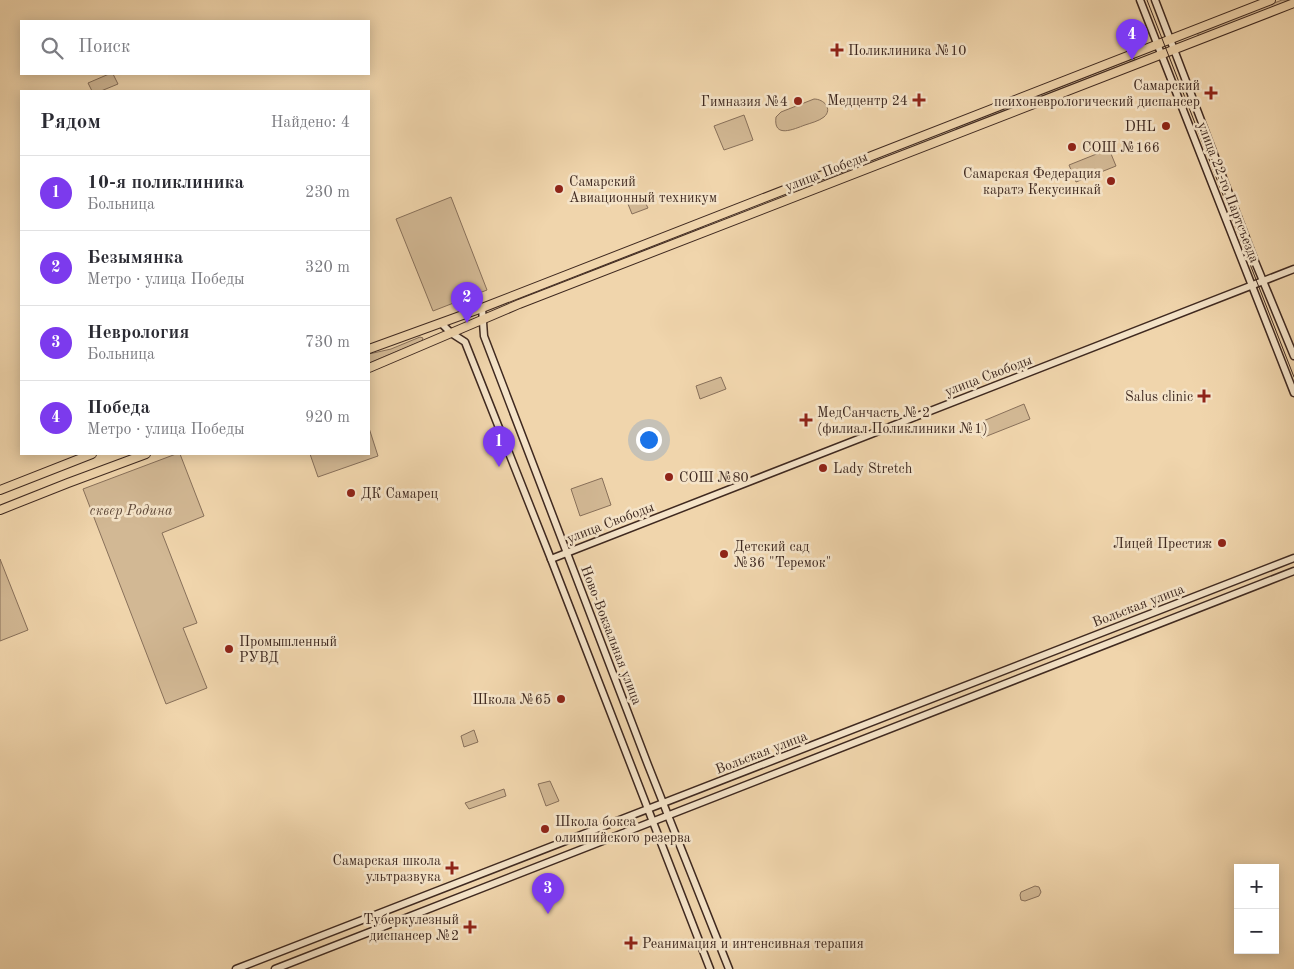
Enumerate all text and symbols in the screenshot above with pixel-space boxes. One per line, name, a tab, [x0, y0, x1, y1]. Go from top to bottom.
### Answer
pin: 4	[1116, 19, 1148, 60]
search box	[20, 20, 370, 75]
icon: search	[38, 34, 66, 62]
text: Поиск	[78, 38, 130, 57]
marker: Поликлиника №10	[830, 43, 844, 57]
place label: Поликлиника №10	[848, 44, 966, 58]
place label: Самарский психоневрологический диспансер	[994, 79, 1200, 109]
marker: Самарский психоневрологический диспансер	[1204, 86, 1218, 100]
marker: Медцентр 24	[912, 93, 926, 107]
place label: Медцентр 24	[827, 94, 908, 108]
place label: Гимназия №4	[701, 95, 788, 109]
marker: Гимназия №4	[792, 95, 804, 107]
text: Рядом	[40, 112, 101, 133]
text: Найдено: 4	[271, 115, 350, 131]
place label: DHL	[1125, 120, 1156, 134]
marker: DHL	[1160, 120, 1172, 132]
street label: улица 22-го Партсъезда	[1195, 120, 1261, 265]
marker: СОШ №166	[1066, 141, 1078, 153]
place label: СОШ №166	[1082, 141, 1160, 155]
street label: улица Победы	[783, 150, 870, 194]
place label: Самарская Федерация каратэ Кекусинкай	[963, 167, 1101, 197]
text: 10-я поликлиника	[87, 174, 244, 193]
place label: Самарский Авиационный техникум	[569, 175, 717, 205]
marker: Самарская Федерация каратэ Кекусинкай	[1105, 175, 1117, 187]
marker: Самарский Авиационный техникум	[553, 183, 565, 195]
text: 1	[51, 185, 61, 201]
text: 230 m	[305, 185, 350, 201]
text: Больница	[87, 197, 155, 213]
text: Безымянка	[87, 249, 183, 268]
text: 2	[51, 260, 61, 276]
text: 320 m	[305, 260, 350, 276]
text: Метро · улица Победы	[87, 272, 245, 288]
pin: 2	[451, 282, 483, 323]
text: Неврология	[87, 324, 189, 343]
text: 3	[51, 335, 61, 351]
text: 730 m	[305, 335, 350, 351]
text: Больница	[87, 347, 155, 363]
street label: улица Свободы	[943, 353, 1034, 399]
marker: Salus clinic	[1197, 389, 1211, 403]
place label: Salus clinic	[1125, 390, 1193, 404]
text: Победа	[87, 399, 150, 418]
place label: МедСанчасть № 2 (филиал Поликлиники №1)	[817, 406, 988, 437]
text: 4	[51, 410, 61, 426]
text: 920 m	[305, 410, 350, 426]
marker: МедСанчасть № 2 (филиал Поликлиники №1)	[799, 413, 813, 427]
text: Метро · улица Победы	[87, 422, 245, 438]
pin: 1	[483, 426, 515, 467]
your location	[636, 427, 662, 453]
marker: Lady Stretch	[817, 462, 829, 474]
place label: Lady Stretch	[833, 462, 913, 476]
marker: СОШ №80	[663, 471, 675, 483]
place label: СОШ №80	[679, 471, 749, 485]
marker: ДК Самарец	[345, 487, 357, 499]
place label: ДК Самарец	[361, 487, 438, 501]
street label: улица Свободы	[565, 500, 656, 546]
park label: сквер Родина	[90, 504, 173, 519]
place label: Лицей Престиж	[1113, 537, 1212, 551]
marker: Лицей Престиж	[1216, 537, 1228, 549]
place label: Детский сад №36 "Теремок"	[734, 540, 831, 570]
marker: Детский сад №36 "Теремок"	[718, 548, 730, 560]
street label: Ново-Вокзальная улица	[578, 564, 644, 707]
street label: Вольская улица	[1090, 582, 1186, 630]
place label: Промышленный РУВД	[239, 635, 337, 665]
marker: Промышленный РУВД	[223, 643, 235, 655]
place label: Школа №65	[473, 693, 551, 707]
marker: Школа №65	[555, 693, 567, 705]
street label: Вольская улица	[713, 729, 809, 777]
place label: Школа бокса олимпийского резерва	[555, 815, 691, 845]
marker: Школа бокса олимпийского резерва	[539, 823, 551, 835]
place label: Самарская школа ультразвука	[333, 854, 441, 884]
marker: Самарская школа ультразвука	[445, 861, 459, 875]
map controls	[1234, 864, 1279, 954]
button: +	[1234, 864, 1279, 909]
pin: 3	[532, 873, 564, 914]
button: −	[1234, 909, 1279, 954]
place label: Туберкулезный диспансер №2	[363, 913, 459, 943]
marker: Туберкулезный диспансер №2	[463, 920, 477, 934]
marker: Реанимация и интенсивная терапия	[624, 936, 638, 950]
place label: Реанимация и интенсивная терапия	[642, 937, 864, 951]

